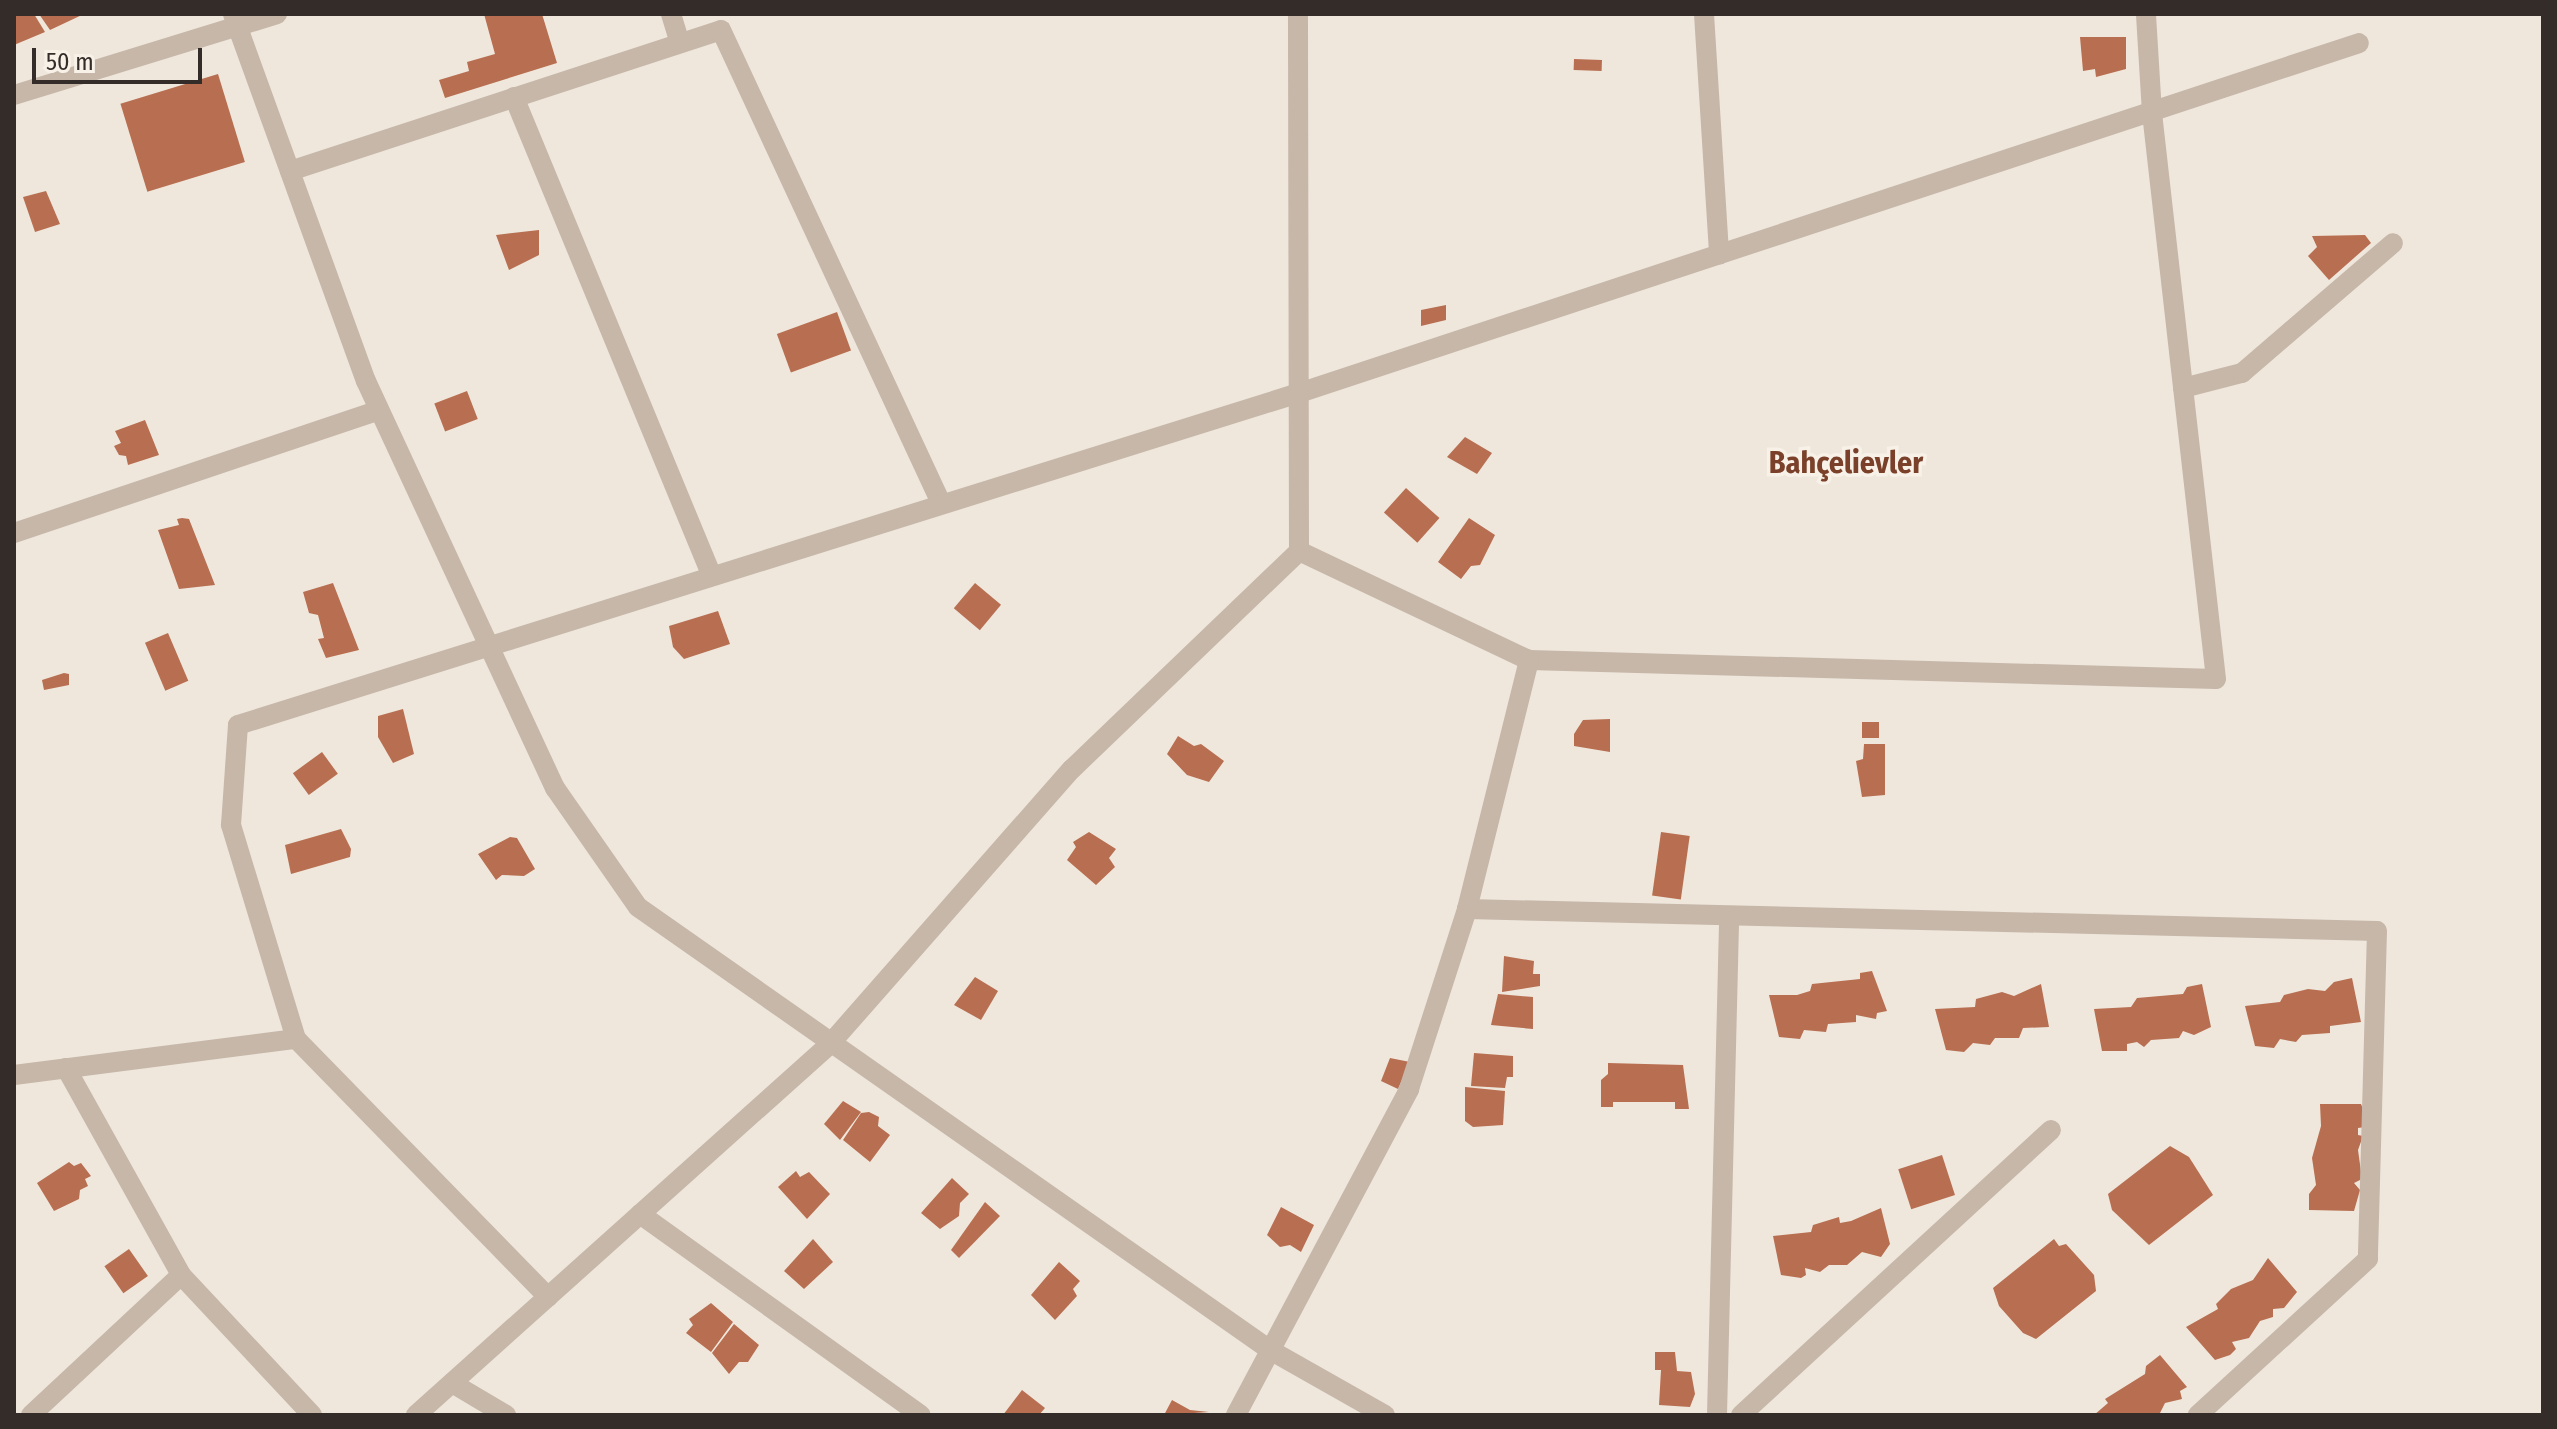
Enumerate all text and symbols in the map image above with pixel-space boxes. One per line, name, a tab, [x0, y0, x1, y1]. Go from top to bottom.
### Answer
scale bar	[36, 32, 206, 82]
text: 50 m	[46, 48, 94, 76]
district label: Bahçelievler	[1769, 445, 1923, 481]

